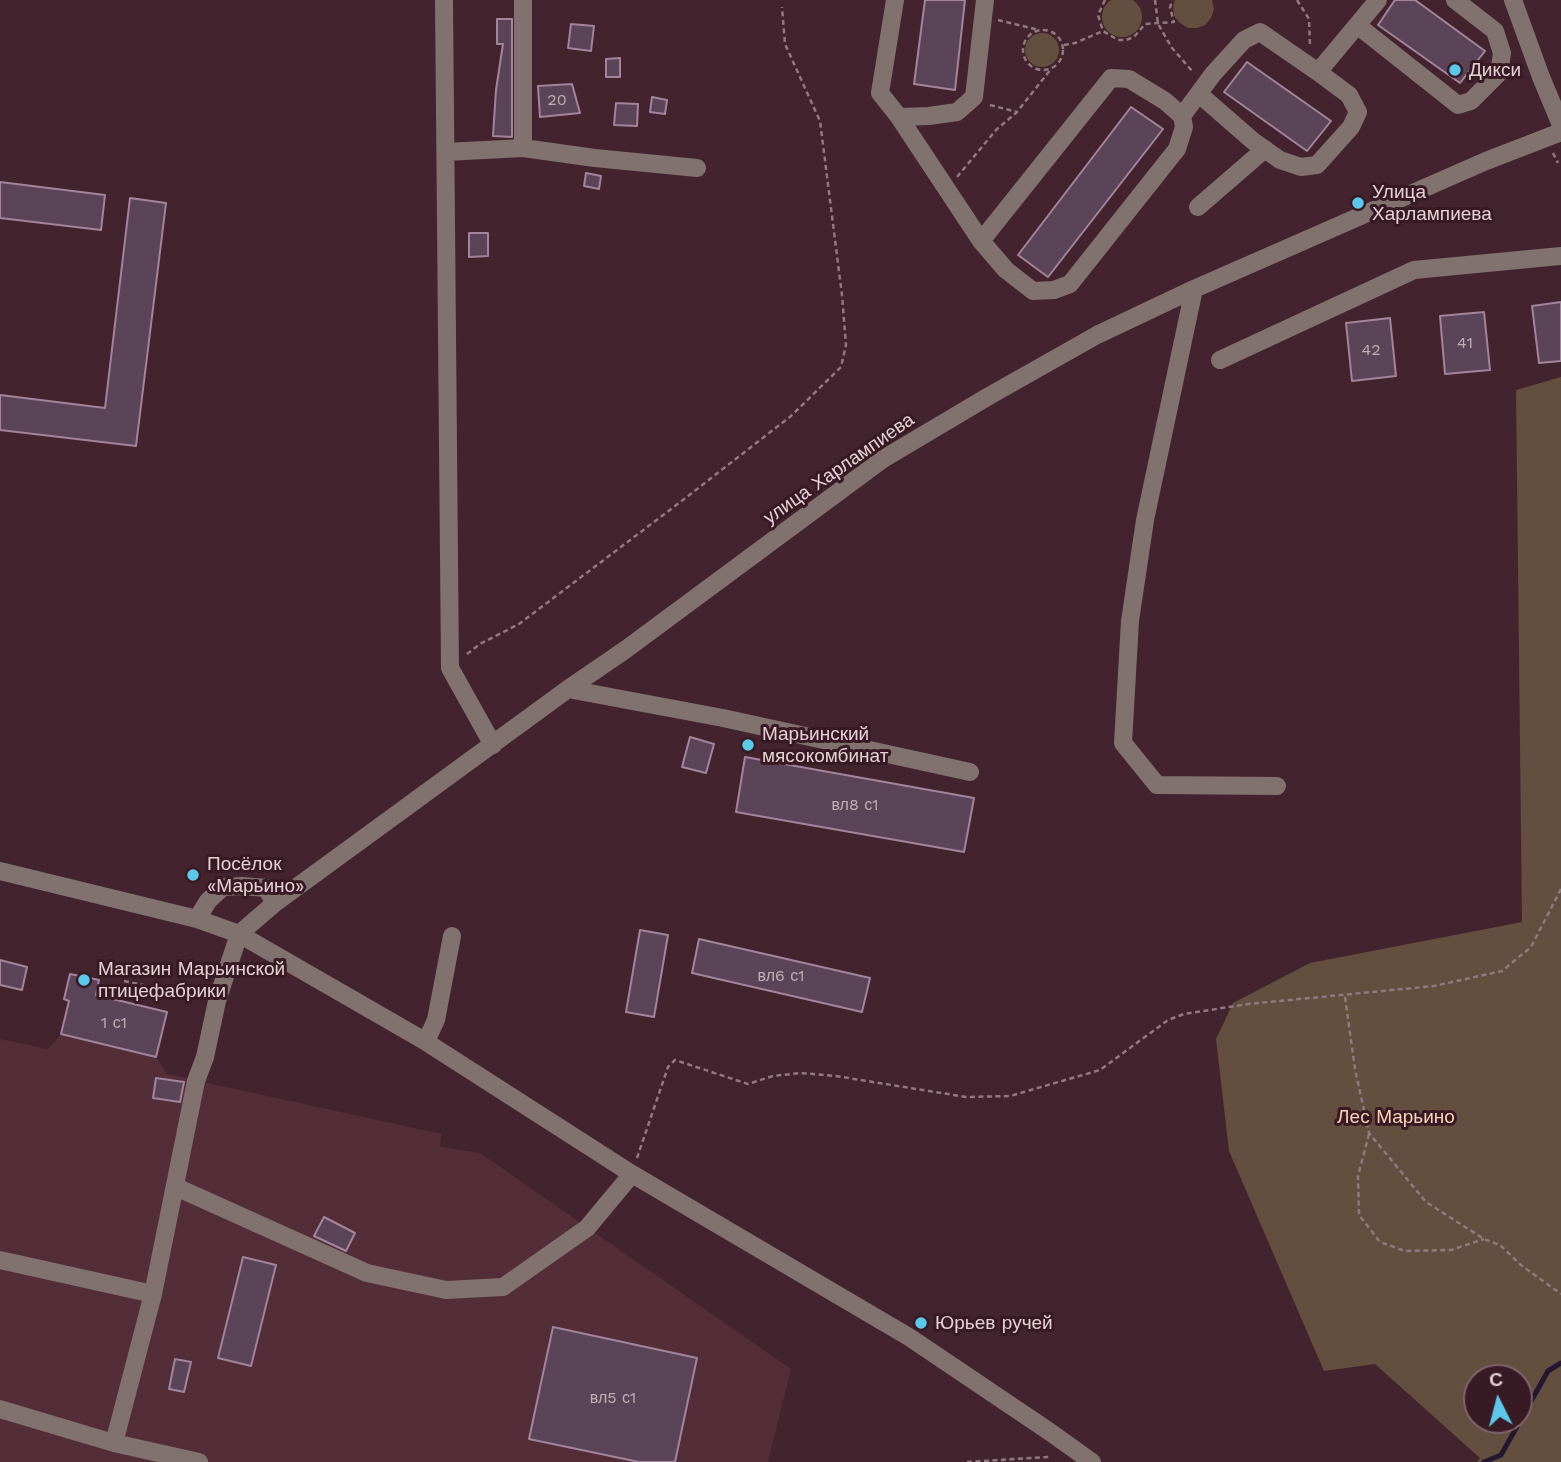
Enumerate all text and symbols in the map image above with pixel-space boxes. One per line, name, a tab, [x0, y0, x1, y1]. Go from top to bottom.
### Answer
place label: Дикси	[1469, 59, 1521, 81]
marker: Дикси	[1447, 62, 1463, 78]
house number: 20	[547, 90, 567, 110]
place label: Улица Харлампиева	[1372, 181, 1492, 225]
marker: Улица Харлампиева	[1350, 195, 1366, 211]
house number: 41	[1457, 333, 1473, 353]
house number: 42	[1361, 340, 1381, 360]
street label: улица Харлампиева	[759, 408, 919, 530]
place label: Марьинский мясокомбинат	[762, 723, 888, 767]
marker: Марьинский мясокомбинат	[740, 737, 756, 753]
house number: вл8 с1	[831, 795, 879, 815]
place label: Посёлок «Марьино»	[207, 853, 304, 897]
marker: Посёлок «Марьино»	[185, 867, 201, 883]
place label: Магазин Марьинской птицефабрики	[98, 958, 285, 1002]
house number: вл6 с1	[758, 966, 804, 986]
marker: Магазин Марьинской птицефабрики	[76, 972, 92, 988]
house number: 1 с1	[101, 1013, 127, 1033]
park label: Лес Марьино	[1337, 1106, 1455, 1128]
place label: Юрьев ручей	[935, 1312, 1053, 1334]
marker: Юрьев ручей	[913, 1315, 929, 1331]
north arrow	[1463, 1364, 1533, 1434]
text: С	[1488, 1367, 1504, 1392]
house number: вл5 с1	[590, 1388, 636, 1408]

